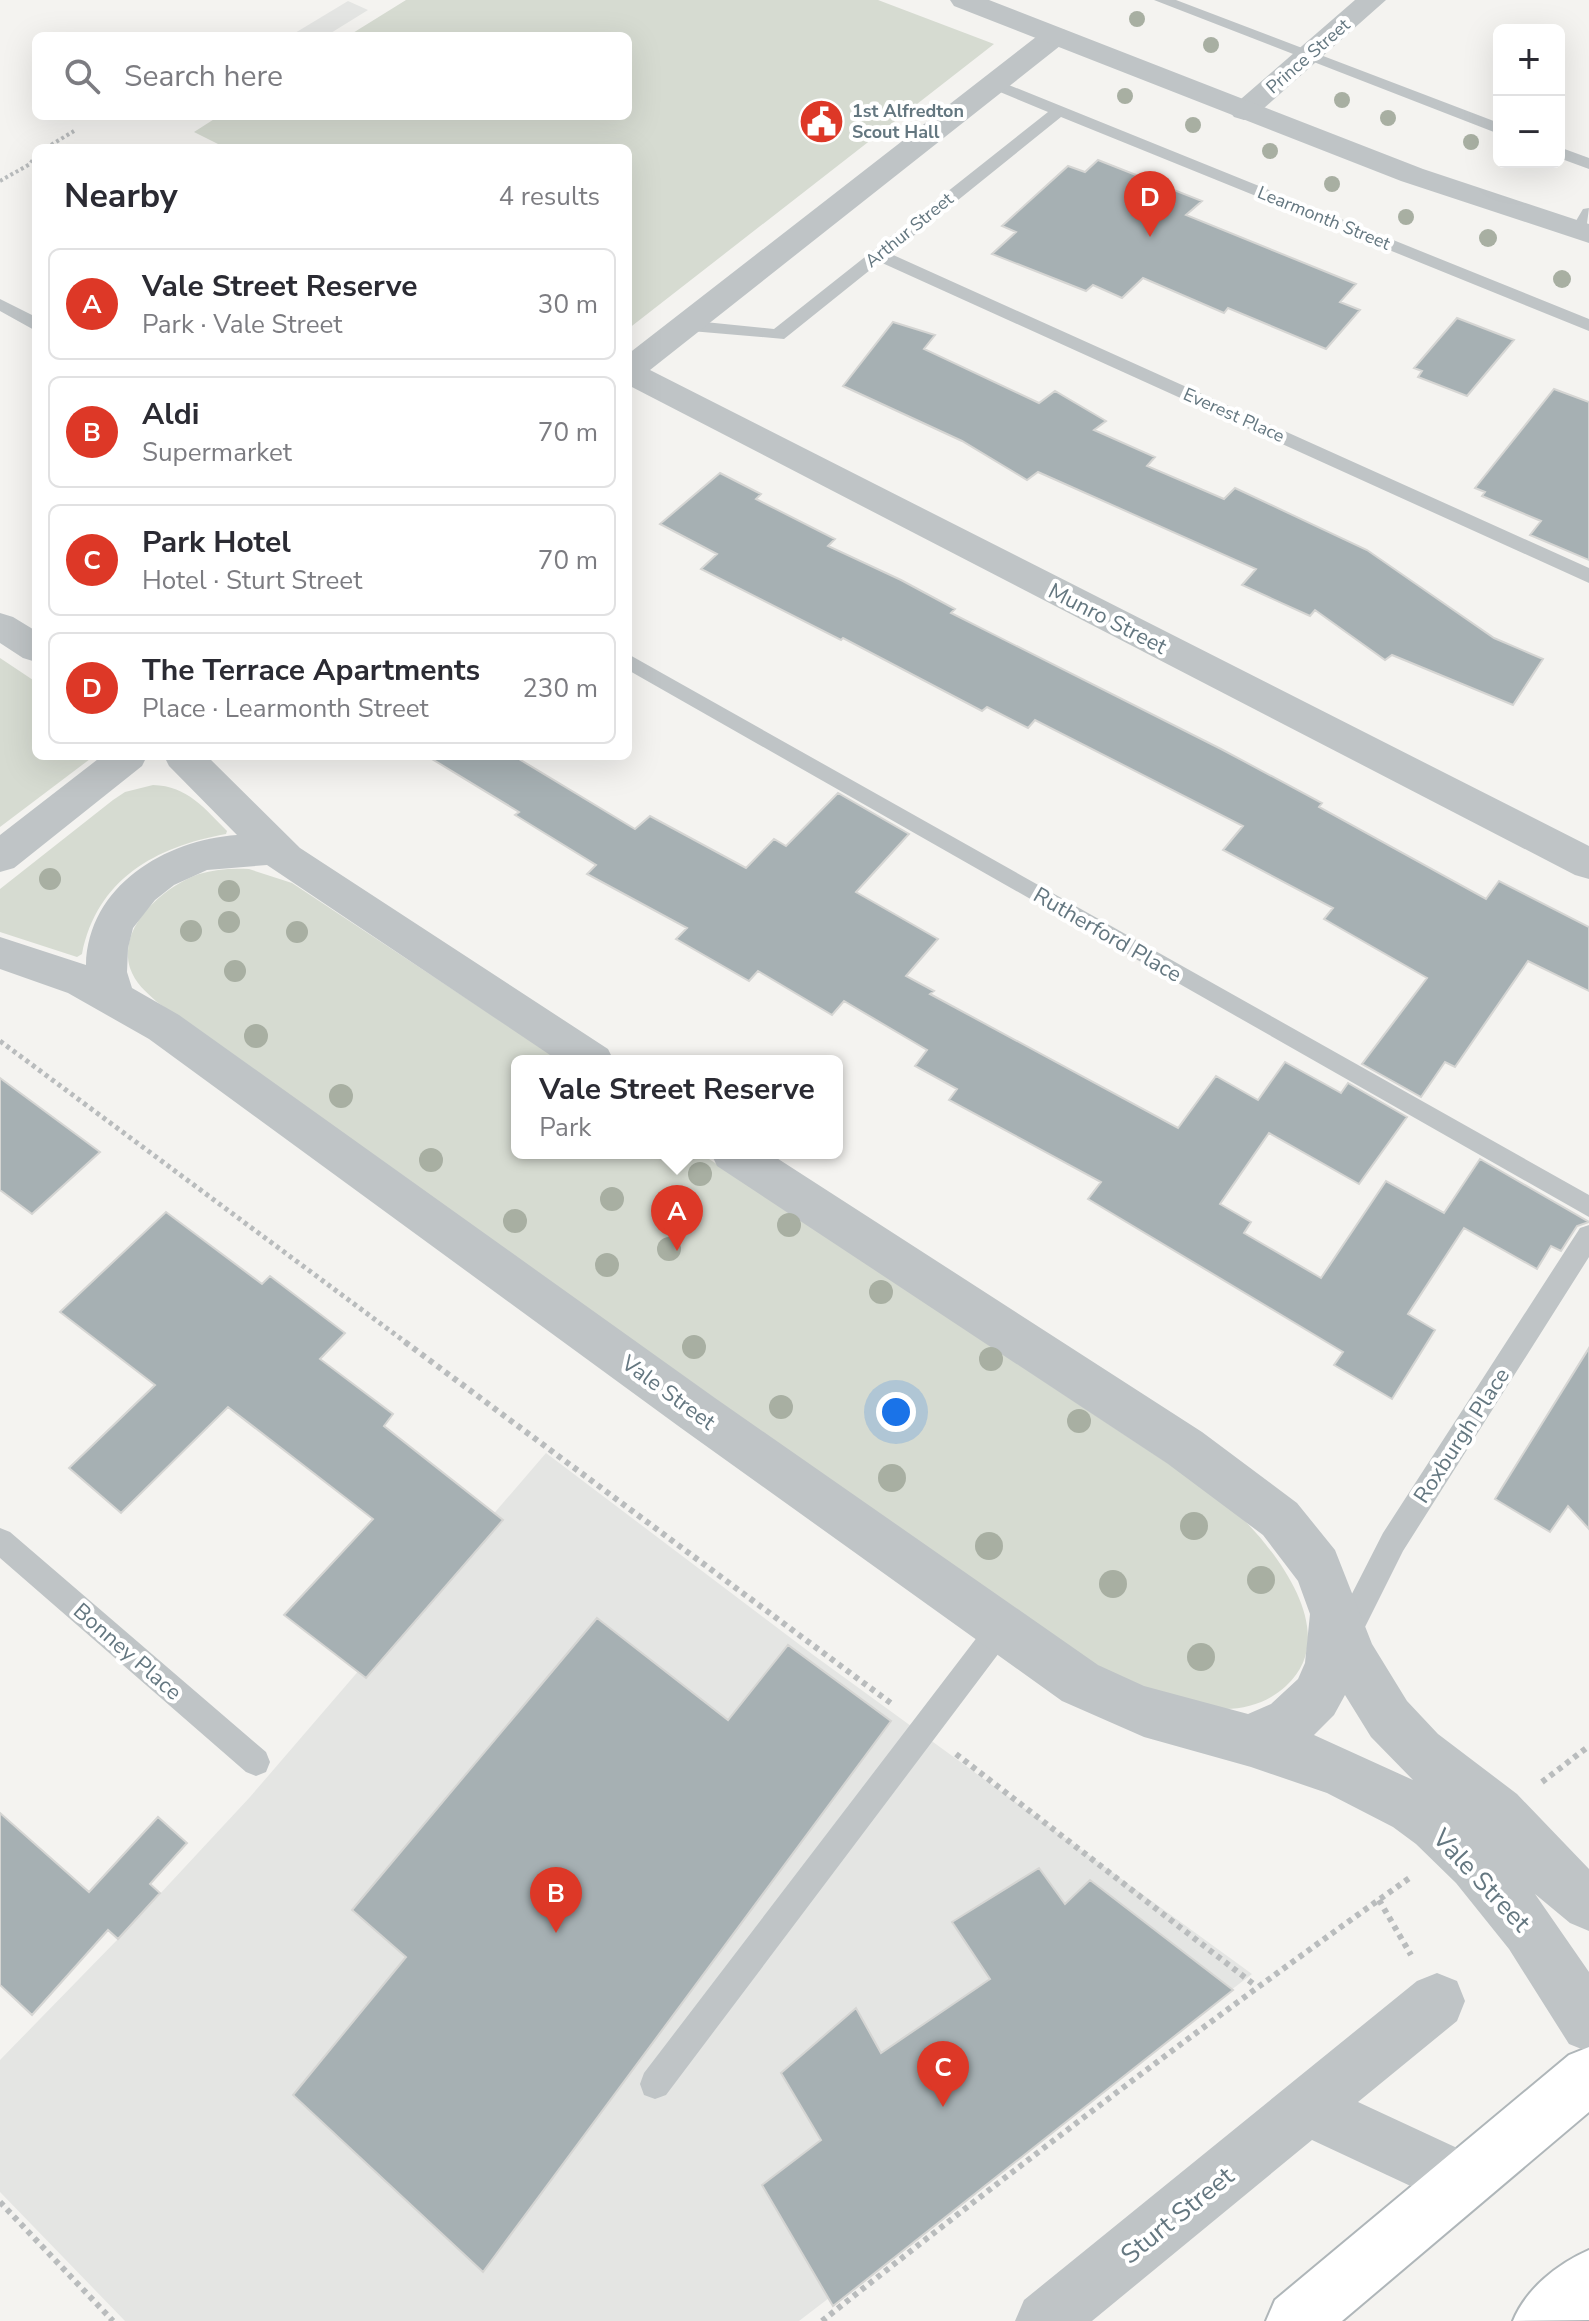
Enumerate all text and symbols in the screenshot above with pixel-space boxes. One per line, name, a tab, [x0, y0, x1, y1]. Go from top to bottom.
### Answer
street label: Prince Street	[1261, 13, 1355, 99]
map controls	[1493, 24, 1565, 168]
button: +	[1493, 24, 1565, 96]
search box	[32, 32, 632, 120]
icon: search	[60, 54, 104, 98]
text: Search here	[124, 56, 283, 97]
button: −	[1493, 96, 1565, 168]
public building icon: 1st Alfredton Scout Hall	[797, 97, 845, 145]
place label: 1st Alfredton Scout Hall	[852, 99, 964, 144]
pin: D	[1124, 171, 1176, 237]
text: Nearby	[64, 173, 178, 219]
text: 4 results	[499, 179, 600, 214]
street label: Learmonth Street	[1254, 180, 1395, 256]
street label: Arthur Street	[860, 187, 959, 273]
text: Vale Street Reserve	[142, 266, 417, 307]
text: A	[82, 287, 102, 322]
text: 30 m	[538, 287, 598, 322]
text: Park · Vale Street	[142, 307, 342, 342]
street label: Everest Place	[1180, 382, 1288, 448]
text: Aldi	[142, 394, 199, 435]
text: B	[83, 415, 101, 450]
text: 70 m	[538, 415, 598, 450]
text: Supermarket	[142, 435, 292, 470]
text: Park Hotel	[142, 522, 291, 563]
text: C	[83, 543, 101, 578]
text: 70 m	[538, 543, 598, 578]
text: Hotel · Sturt Street	[142, 563, 362, 598]
street label: Munro Street	[1043, 576, 1172, 662]
text: The Terrace Apartments	[142, 650, 480, 691]
text: D	[82, 671, 102, 706]
text: 230 m	[522, 671, 598, 706]
text: Place · Learmonth Street	[142, 691, 429, 726]
street label: Rutherford Place	[1028, 880, 1187, 990]
popup	[511, 1055, 843, 1159]
text: Vale Street Reserve	[539, 1069, 815, 1110]
text: Park	[539, 1110, 591, 1145]
pin: A	[651, 1185, 703, 1251]
street label: Vale Street	[615, 1348, 722, 1437]
street label: Roxburgh Place	[1407, 1362, 1517, 1509]
your location	[876, 1392, 916, 1432]
street label: Bonney Place	[67, 1596, 188, 1707]
street label: Vale Street	[1424, 1820, 1539, 1940]
pin: B	[530, 1867, 582, 1933]
pin: C	[917, 2041, 969, 2107]
street label: Sturt Street	[1113, 2158, 1242, 2272]

